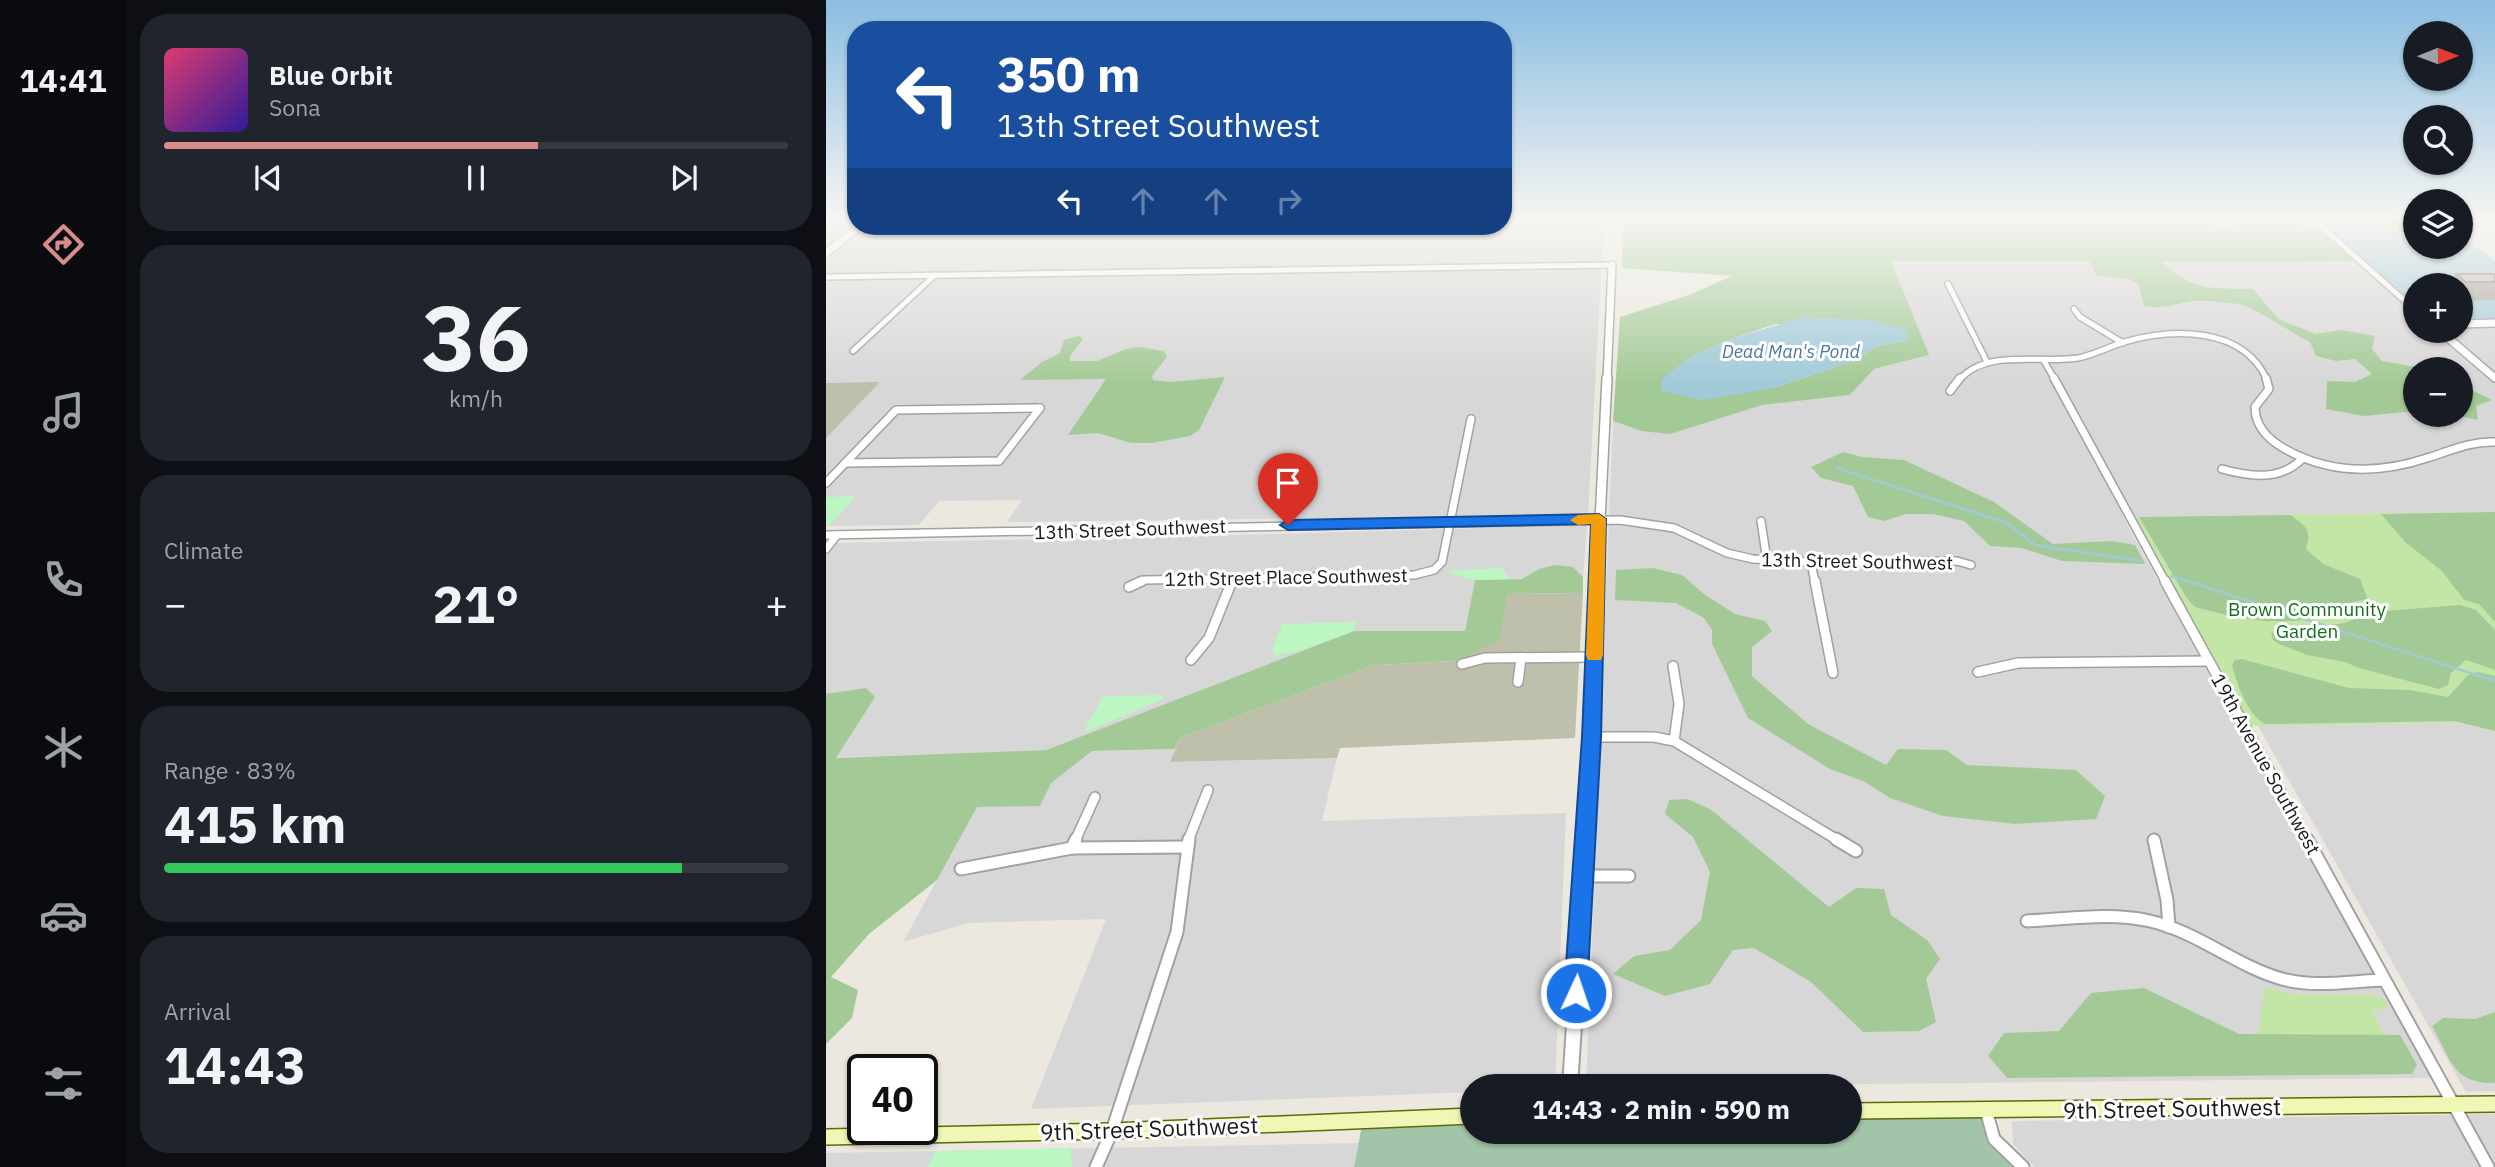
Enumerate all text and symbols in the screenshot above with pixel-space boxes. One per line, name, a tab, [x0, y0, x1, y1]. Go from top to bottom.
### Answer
north arrow	[2403, 21, 2473, 91]
map controls	[2403, 21, 2473, 427]
text: 350 m	[997, 42, 1141, 105]
icon: left	[882, 49, 973, 140]
text: Blue Orbit	[269, 58, 393, 92]
text: 14:41	[19, 59, 107, 101]
text: Sona	[269, 92, 321, 122]
text: 13th Street Southwest	[997, 104, 1320, 146]
button: search	[2403, 105, 2473, 175]
icon: previous	[249, 159, 287, 197]
icon: pause	[457, 159, 495, 197]
icon: next	[665, 159, 703, 197]
icon: left	[1051, 182, 1089, 220]
icon: ahead	[1124, 182, 1162, 220]
icon: ahead	[1197, 182, 1235, 220]
icon: right	[1270, 182, 1308, 220]
button: layers	[2403, 189, 2473, 259]
icon: directions	[39, 220, 88, 269]
button: +	[2403, 273, 2473, 343]
text: 36	[421, 278, 531, 396]
water label: Dead Man's Pond	[1722, 340, 1861, 363]
button: −	[2403, 357, 2473, 427]
text: km/h	[449, 383, 503, 413]
icon: music	[39, 388, 88, 437]
pin	[1258, 453, 1318, 525]
icon: arrive	[1269, 464, 1307, 502]
street label: 13th Street Southwest	[1034, 514, 1226, 544]
text: Climate	[164, 535, 243, 565]
street label: 13th Street Southwest	[1761, 547, 1953, 575]
icon: phone	[39, 555, 88, 604]
street label: 12th Street Place Southwest	[1164, 563, 1408, 591]
text: 21°	[433, 570, 519, 637]
text: −	[164, 579, 187, 628]
text: +	[765, 579, 788, 628]
park label: Brown Community Garden	[2228, 597, 2386, 643]
street label: 19th Avenue Southwest	[2206, 669, 2326, 859]
icon: climate	[39, 723, 88, 772]
text: Range · 83%	[164, 755, 296, 785]
text: 415 km	[164, 790, 346, 857]
icon: car	[39, 891, 88, 940]
position arrow	[1539, 956, 1613, 1030]
text: Arrival	[164, 996, 231, 1026]
text: 14:43	[164, 1031, 306, 1098]
speed limit sign: 40	[847, 1054, 938, 1145]
icon: filters	[39, 1059, 88, 1108]
street label: 9th Street Southwest	[2063, 1091, 2281, 1125]
text: 14:43 · 2 min · 590 m	[1532, 1092, 1790, 1126]
street label: 9th Street Southwest	[1039, 1109, 1259, 1147]

